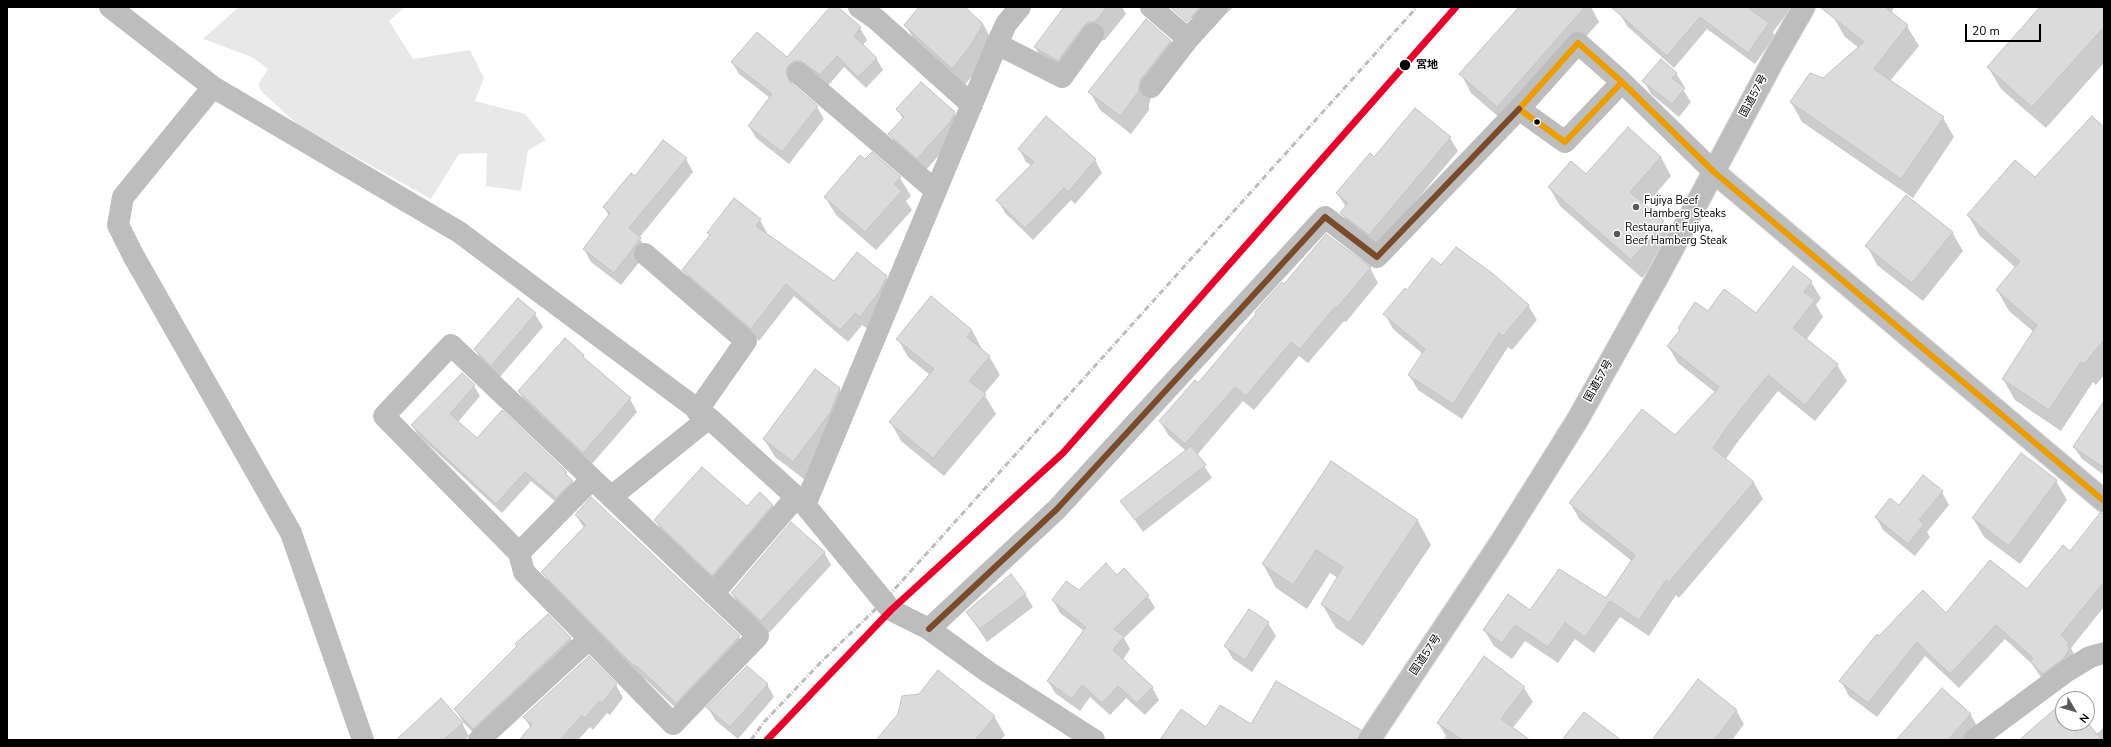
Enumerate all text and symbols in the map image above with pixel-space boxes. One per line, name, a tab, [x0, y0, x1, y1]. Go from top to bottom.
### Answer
scale bar	[1967, 16, 2043, 42]
text: 20 m	[1972, 23, 2000, 39]
marker: 宮地	[1398, 58, 1412, 72]
place label: 宮地	[1416, 58, 1438, 72]
street label: 国道57号	[1737, 73, 1771, 119]
unlabelled marker	[1532, 117, 1542, 127]
place label: Fujiya Beef Hamberg Steaks	[1644, 194, 1726, 220]
marker: Fujiya Beef Hamberg Steaks	[1631, 202, 1641, 212]
place label: Restaurant Fujiya, Beef Hamberg Steak	[1625, 221, 1727, 247]
marker: Restaurant Fujiya, Beef Hamberg Steak	[1612, 229, 1622, 239]
street label: 国道57号	[1582, 358, 1616, 404]
street label: 国道57号	[1408, 632, 1444, 678]
north arrow	[2055, 691, 2095, 731]
text: N	[2076, 710, 2093, 726]

